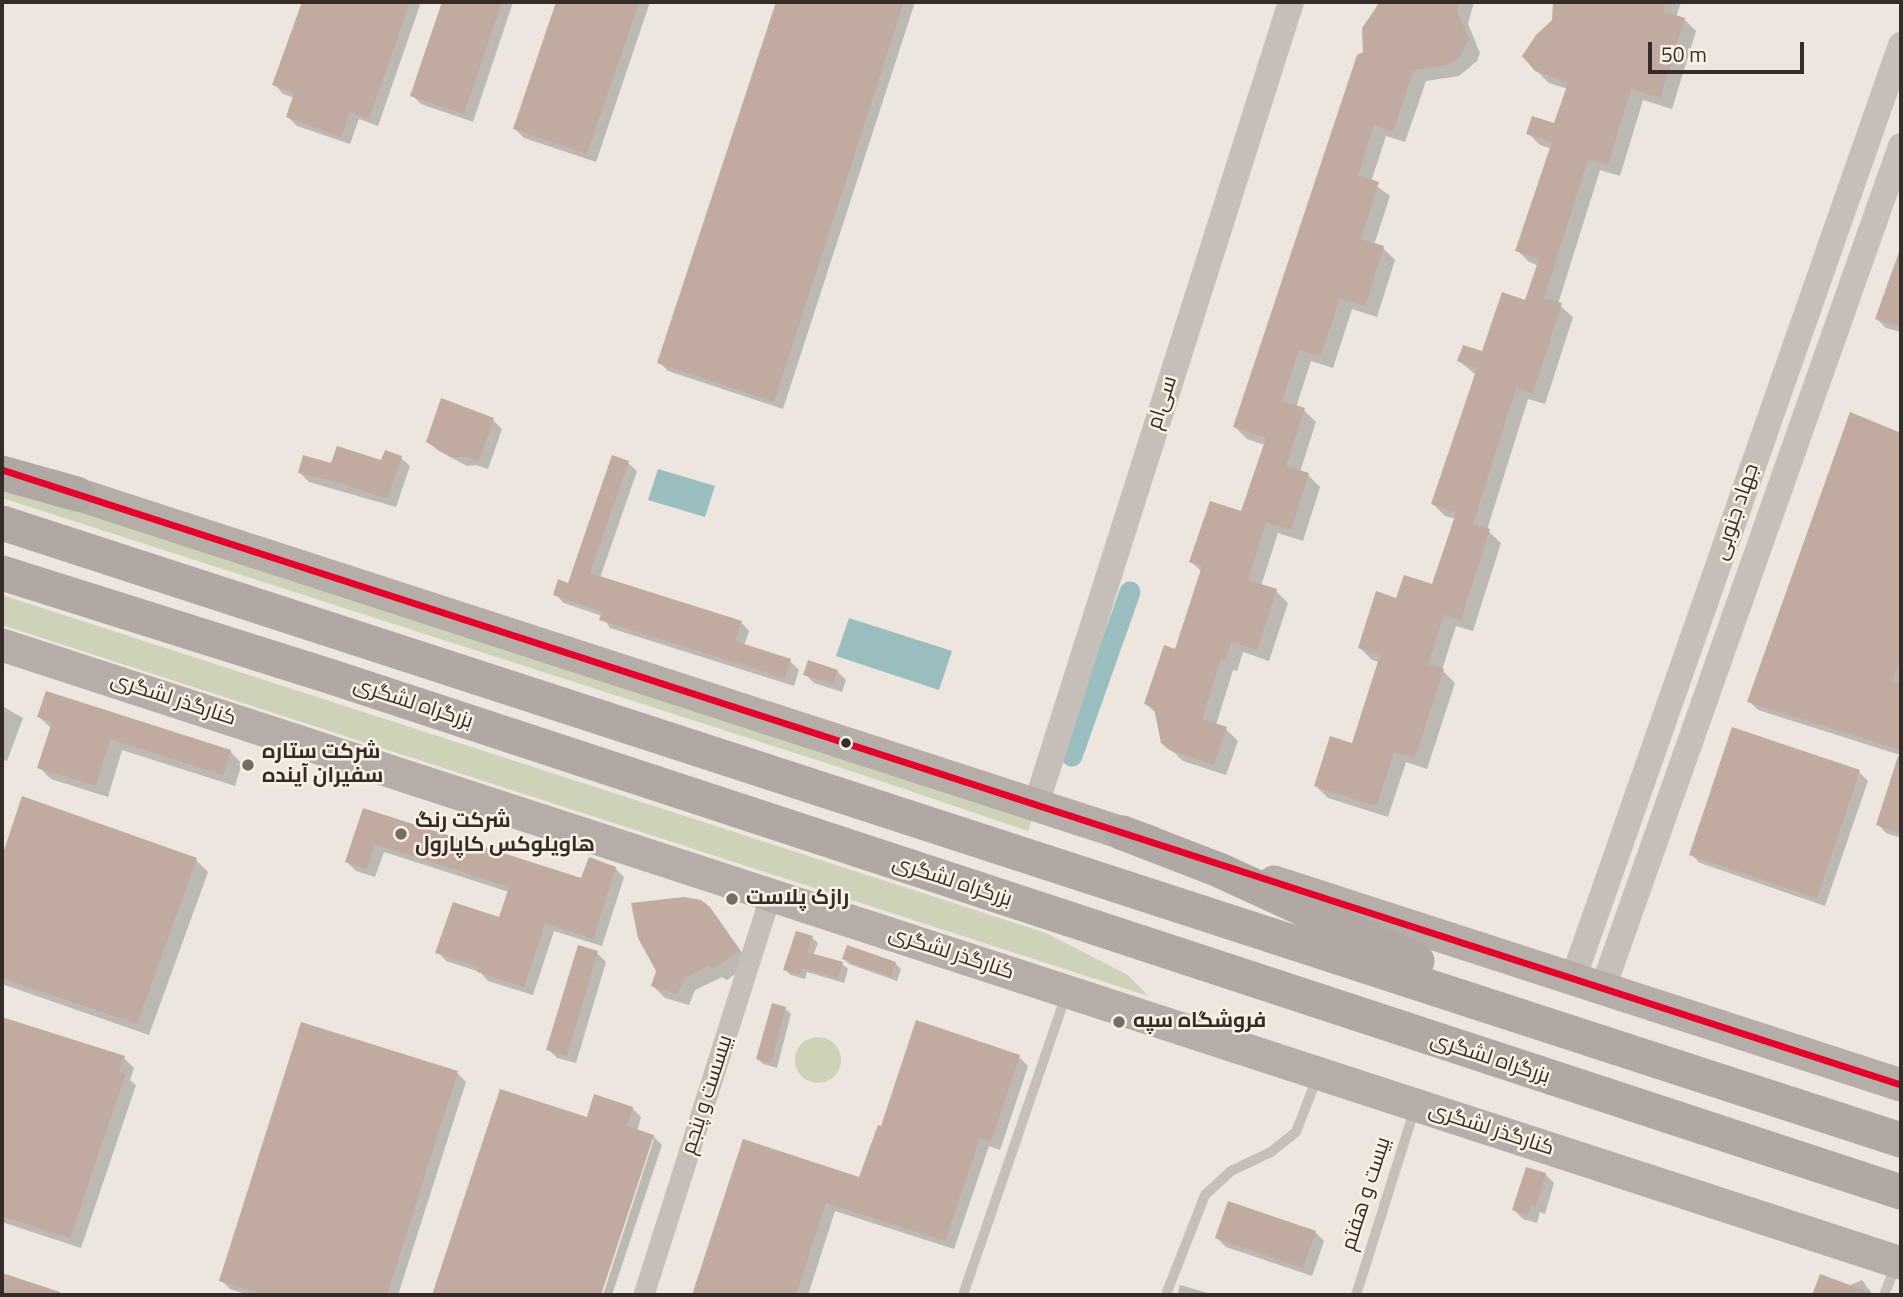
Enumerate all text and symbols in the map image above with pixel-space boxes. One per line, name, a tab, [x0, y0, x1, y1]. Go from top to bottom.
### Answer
scale bar	[1651, 28, 1807, 72]
text: 50 m	[1661, 38, 1707, 70]
street label: سی‌ام	[1143, 373, 1183, 433]
street label: جهاد جنوبی	[1709, 460, 1765, 564]
street label: کنارگذر لشگری	[107, 668, 239, 732]
street label: بزرگراه لشگری	[350, 673, 476, 735]
unlabelled marker	[839, 736, 853, 750]
place label: شرکت ستاره سفیران آینده	[262, 740, 383, 790]
marker: شرکت ستاره سفیران آینده	[240, 757, 256, 773]
place label: شرکت رنگ هاویلوکس کاپارول	[415, 809, 595, 859]
marker: شرکت رنگ هاویلوکس کاپارول	[393, 826, 409, 842]
street label: بزرگراه لشگری	[889, 851, 1015, 913]
place label: رازک پلاست	[746, 886, 849, 912]
marker: رازک پلاست	[724, 891, 740, 907]
street label: کنارگذر لشگری	[885, 922, 1017, 986]
place label: فروشگاه سپه	[1133, 1009, 1266, 1035]
marker: فروشگاه سپه	[1111, 1014, 1127, 1030]
street label: بزرگراه لشگری	[1427, 1028, 1553, 1090]
street label: بیسست و پنجم	[677, 1032, 739, 1158]
street label: کنارگذر لشگری	[1425, 1098, 1557, 1162]
street label: بیست و هفتم	[1337, 1134, 1397, 1254]

